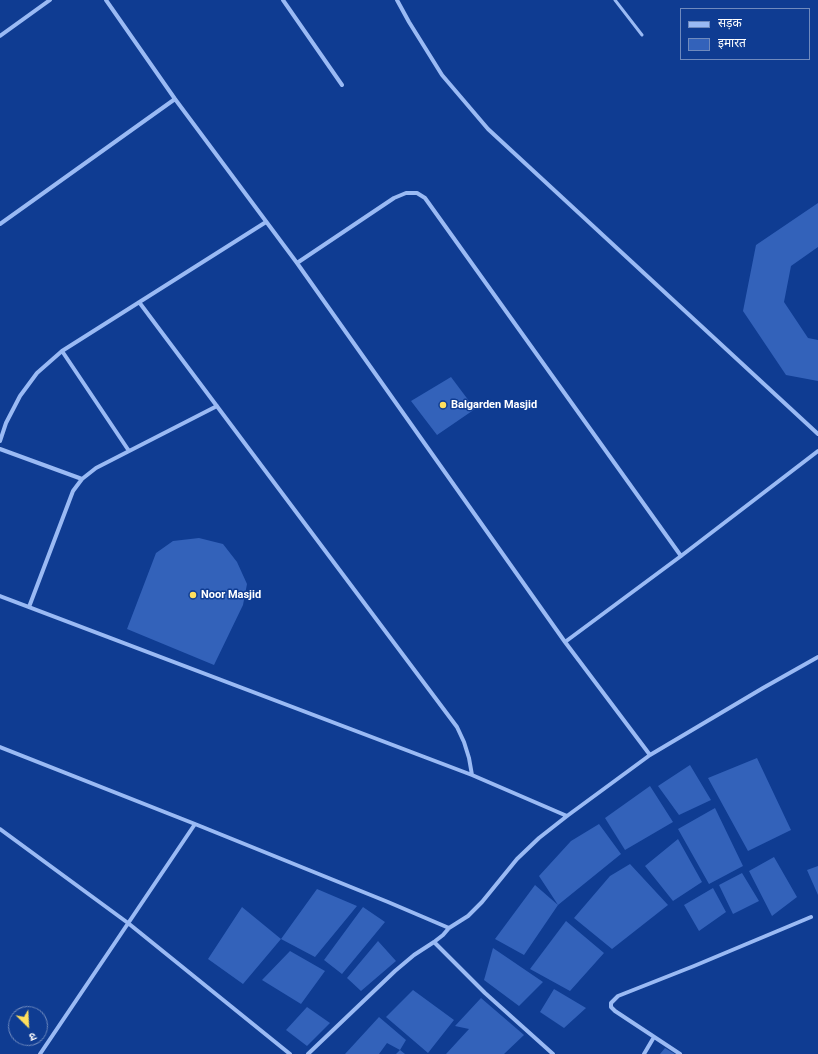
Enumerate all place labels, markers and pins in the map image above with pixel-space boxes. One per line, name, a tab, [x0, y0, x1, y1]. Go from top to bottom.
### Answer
place label: Balgarden Masjid	[451, 398, 537, 412]
marker: Balgarden Masjid	[438, 400, 448, 410]
place label: Noor Masjid	[201, 588, 261, 602]
marker: Noor Masjid	[188, 590, 198, 600]

